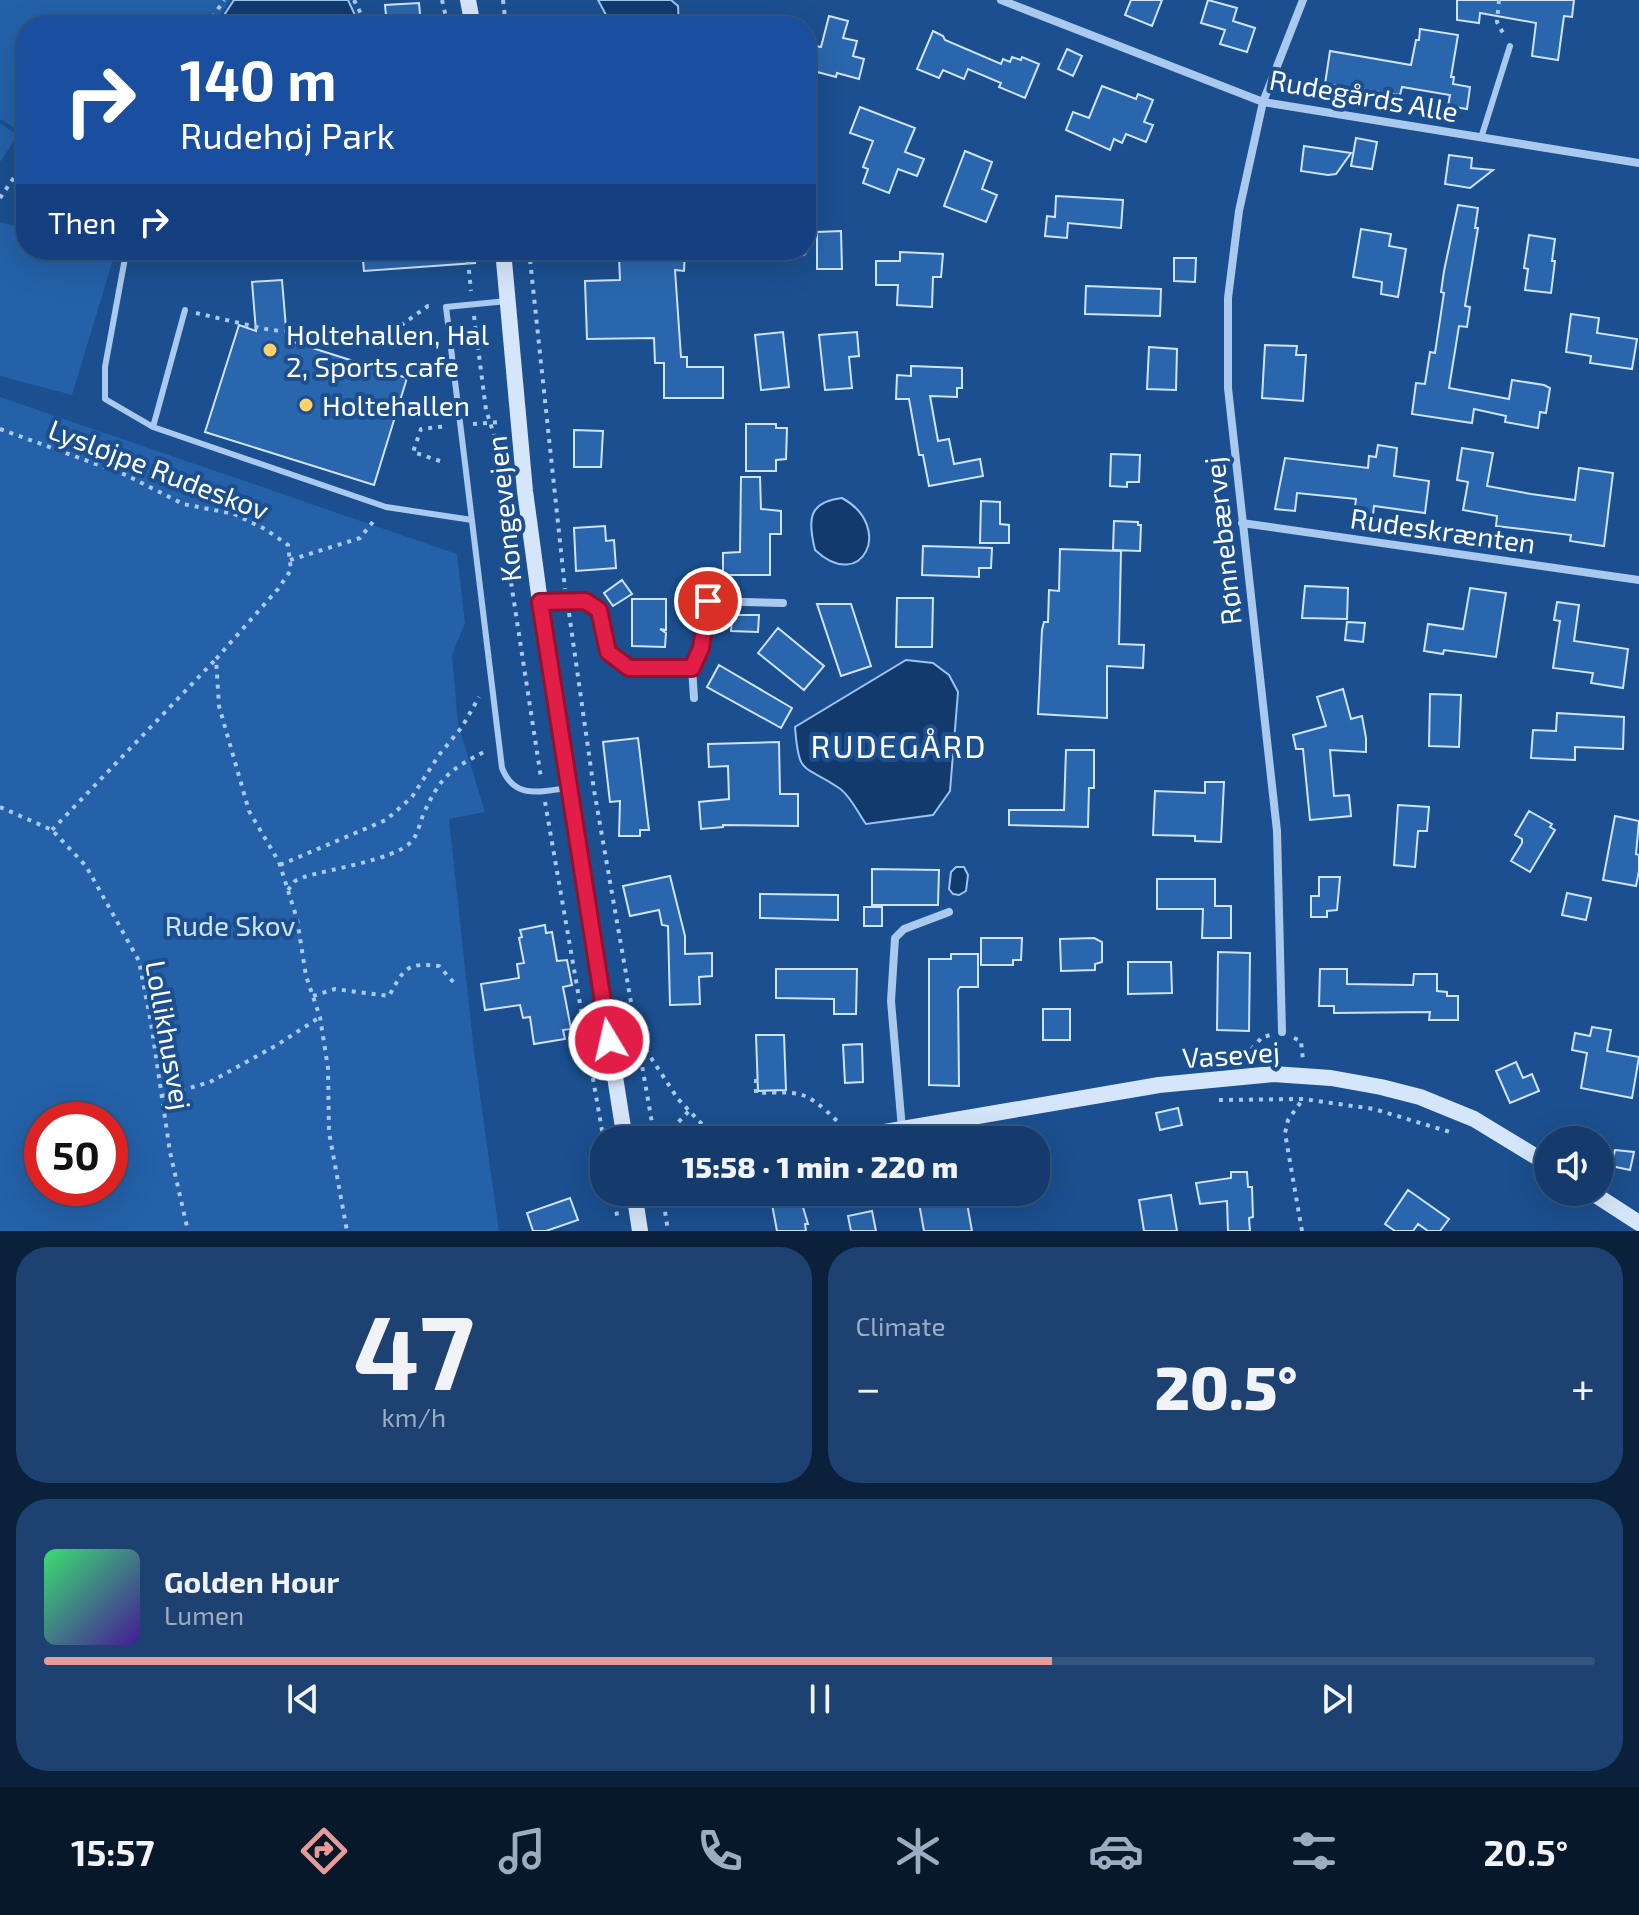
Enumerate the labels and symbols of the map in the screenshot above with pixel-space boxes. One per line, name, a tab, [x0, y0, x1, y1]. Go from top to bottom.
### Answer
street label: Rudegårds Alle	[1267, 62, 1461, 128]
place label: Holtehallen, Hal 2, Sports cafe	[286, 317, 490, 383]
marker: Holtehallen, Hal 2, Sports cafe	[261, 341, 279, 359]
place label: Holtehallen	[322, 388, 470, 422]
marker: Holtehallen	[297, 396, 315, 414]
street label: Lysløjpe Rudeskov	[44, 411, 274, 527]
street label: Kongevejen	[478, 434, 528, 584]
street label: Rønnebærvej	[1196, 455, 1248, 627]
street label: Rudeskrænten	[1348, 500, 1538, 560]
pin	[674, 567, 742, 635]
district label: RUDEGÅRD	[810, 726, 988, 764]
park label: Rude Skov	[165, 908, 296, 942]
street label: Lollikhusvej	[139, 958, 199, 1112]
position arrow	[567, 998, 651, 1082]
street label: Vasevej	[1181, 1034, 1281, 1074]
speed limit sign: 50	[24, 1102, 128, 1206]

